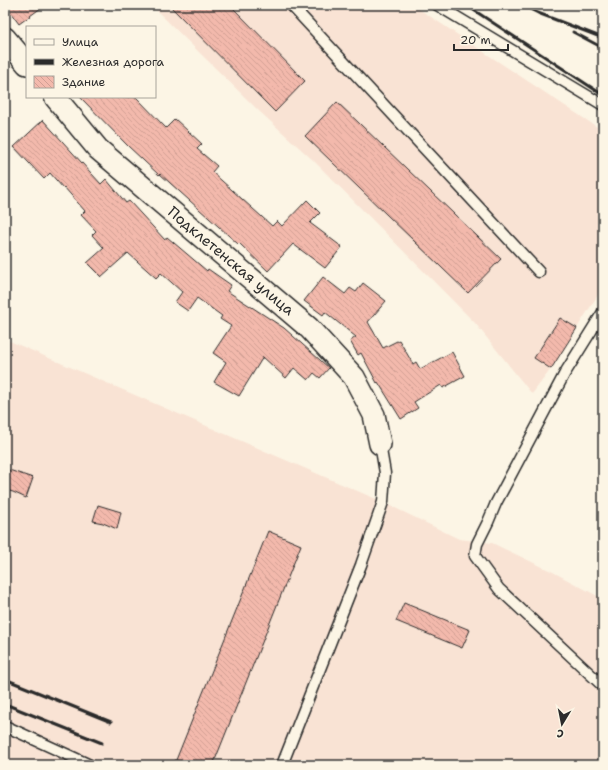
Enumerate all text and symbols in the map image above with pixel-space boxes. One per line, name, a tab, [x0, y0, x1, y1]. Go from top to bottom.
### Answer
legend	[26, 26, 156, 98]
scale bar	[454, 26, 508, 52]
text: 20 m	[460, 32, 491, 48]
text: Улица	[62, 34, 99, 50]
text: Железная дорога	[62, 54, 165, 70]
text: Здание	[62, 74, 106, 90]
street label: Подклетенская улица	[163, 202, 299, 320]
north arrow	[542, 704, 582, 744]
text: С	[555, 725, 565, 741]

